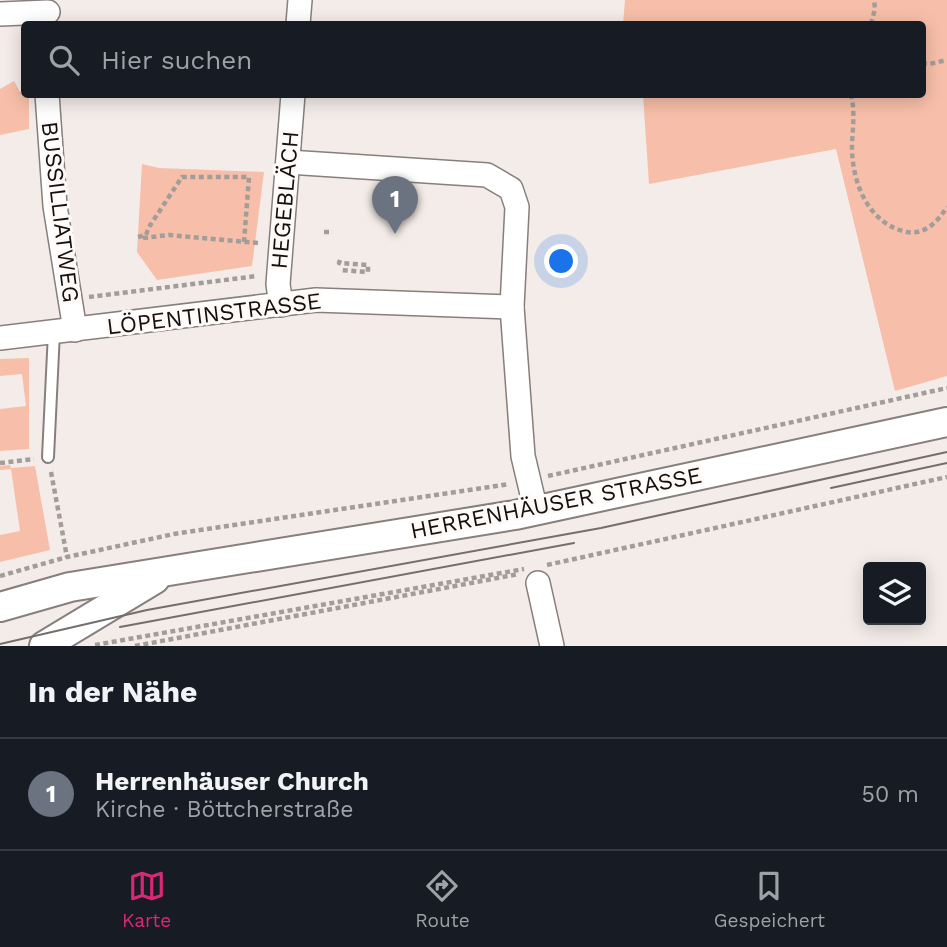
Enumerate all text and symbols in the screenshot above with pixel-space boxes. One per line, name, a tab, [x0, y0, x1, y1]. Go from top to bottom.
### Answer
search box	[21, 21, 926, 98]
icon: search	[45, 41, 83, 79]
text: Hier suchen	[101, 45, 252, 75]
street label: BUSSILLIATWEG	[36, 120, 84, 304]
street label: HEGEBLÄCH	[266, 130, 304, 270]
pin: 1	[372, 176, 418, 234]
your location	[544, 244, 578, 278]
street label: LÖPENTINSTRASSE	[105, 287, 323, 341]
street label: HERRENHÄUSER STRASSE	[408, 461, 704, 545]
map controls	[863, 562, 926, 625]
button: layers	[863, 562, 926, 625]
text: In der Nähe	[28, 674, 197, 709]
text: Herrenhäuser Church	[95, 766, 369, 796]
text: 1	[46, 781, 56, 808]
text: 50 m	[862, 781, 919, 808]
text: Kirche · Böttcherstraße	[95, 796, 354, 823]
tab: Karte	[122, 867, 171, 932]
tab: Route	[415, 867, 470, 932]
tab: Gespeichert	[714, 867, 825, 932]

